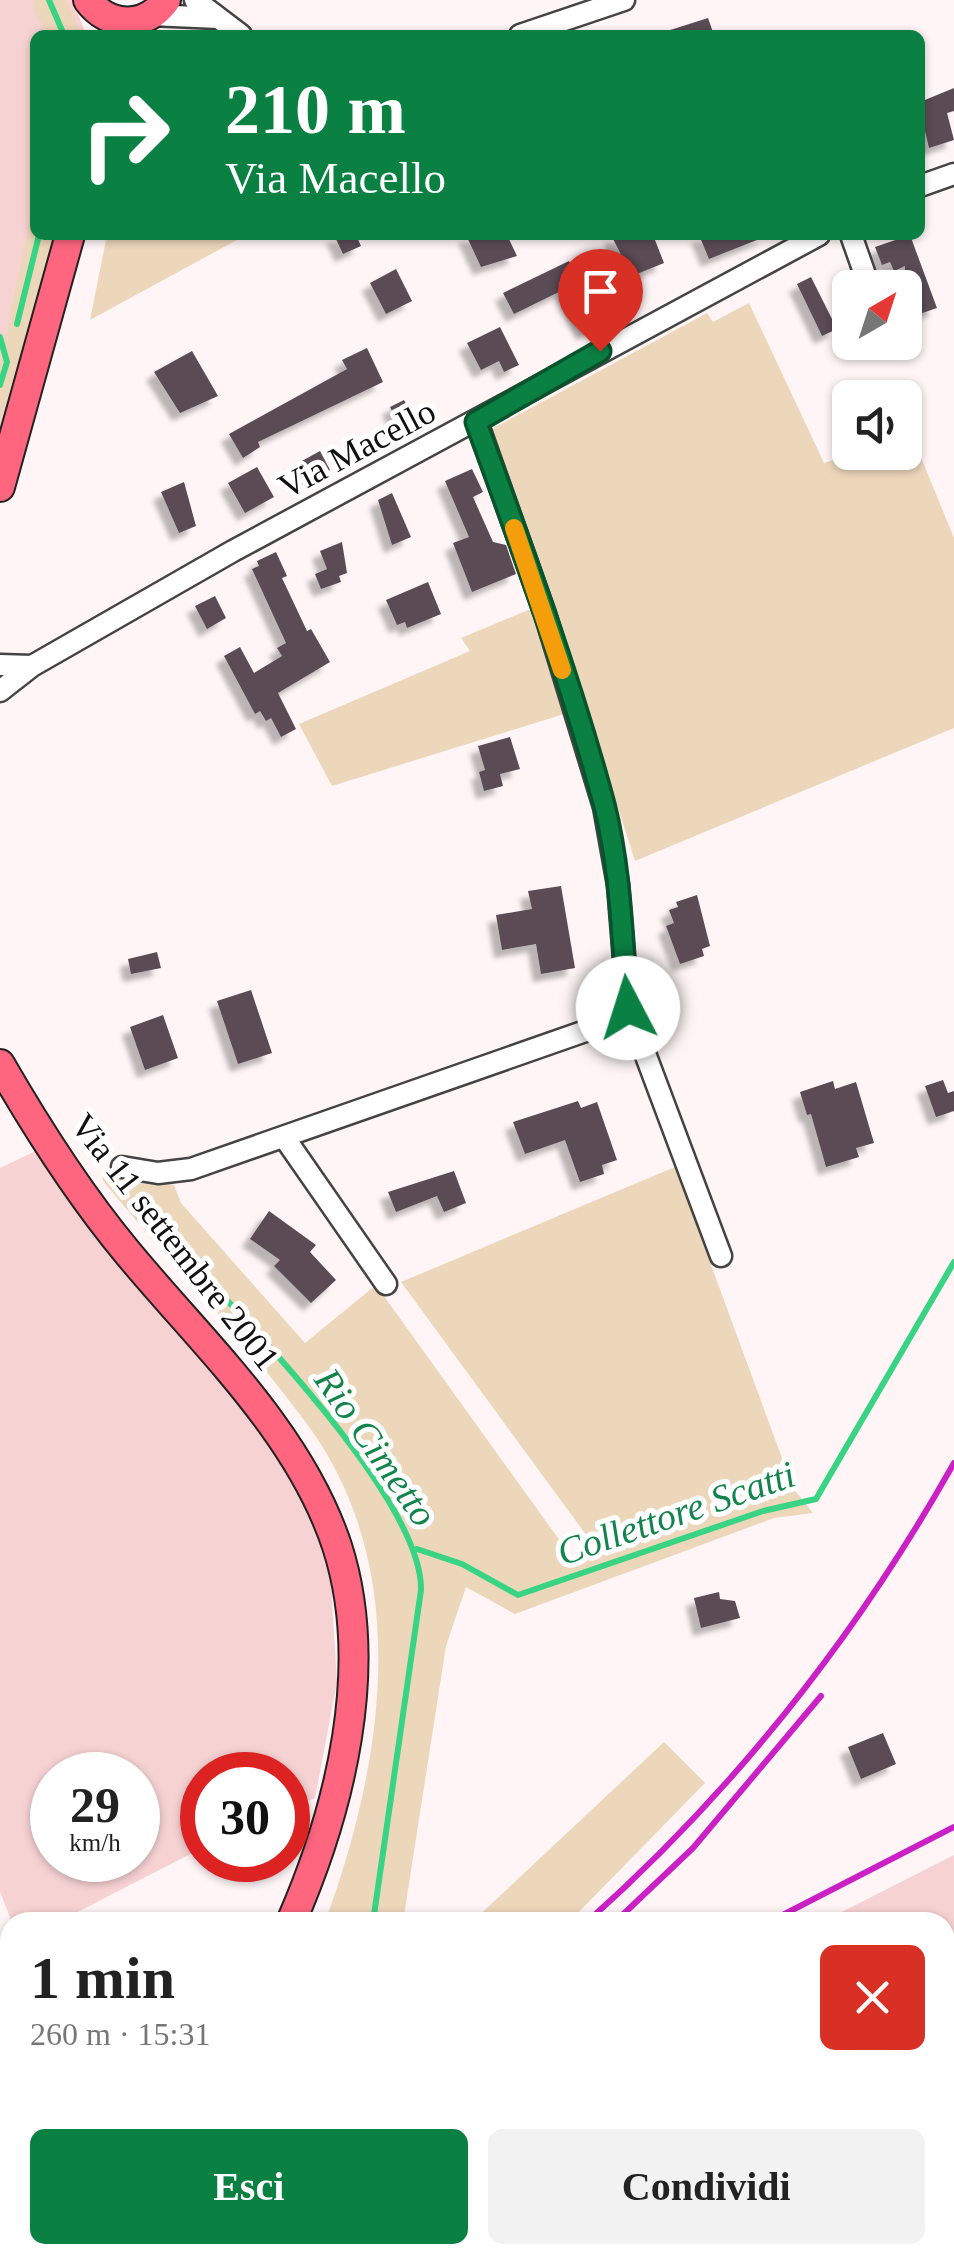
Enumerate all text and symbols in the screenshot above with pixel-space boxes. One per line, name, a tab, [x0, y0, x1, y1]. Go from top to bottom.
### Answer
icon: right	[60, 70, 190, 200]
text: 210 m	[225, 71, 406, 148]
text: Via Macello	[225, 153, 446, 203]
pin	[558, 249, 643, 352]
icon: arrive	[573, 264, 628, 319]
north arrow	[832, 270, 922, 360]
map controls	[832, 270, 922, 470]
button: sound	[832, 380, 922, 470]
street label: Via Macello	[272, 391, 442, 507]
position arrow	[576, 956, 680, 1060]
street label: Via 11 settembre 2001	[63, 1106, 287, 1378]
water label: Rio Cimetto	[306, 1359, 446, 1534]
water label: Collettore Scatti	[552, 1453, 800, 1573]
speed limit sign: 30	[180, 1752, 310, 1882]
text: 29	[70, 1777, 120, 1833]
text: km/h	[69, 1829, 121, 1856]
text: 1 min	[30, 1945, 175, 2011]
button: close	[820, 1945, 925, 2050]
text: 260 m · 15:31	[30, 2016, 210, 2052]
button: Esci	[30, 2129, 468, 2244]
button: Condividi	[488, 2129, 925, 2244]

